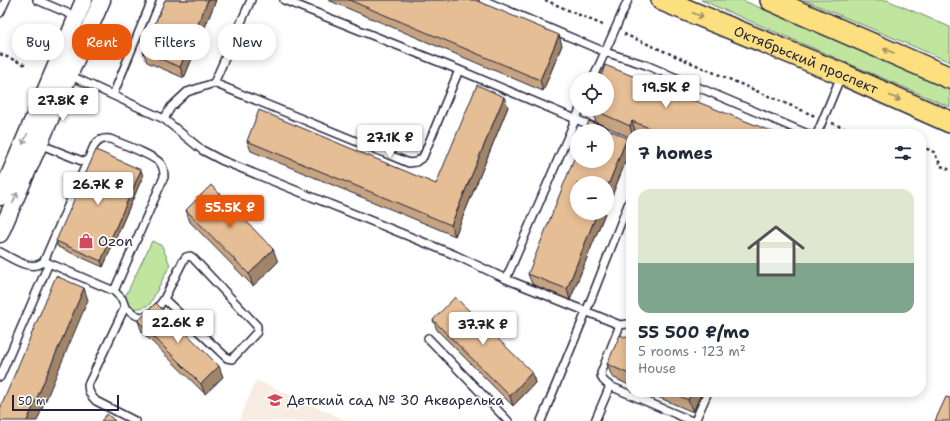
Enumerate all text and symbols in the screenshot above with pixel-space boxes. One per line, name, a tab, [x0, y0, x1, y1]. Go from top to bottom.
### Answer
one-way arrow	[692, 11, 704, 19]
street label: Октябрьский проспект	[731, 22, 882, 98]
chip: Buy	[12, 24, 64, 60]
chip: Rent	[72, 24, 132, 60]
chip: Filters	[140, 24, 210, 60]
chip: New	[218, 24, 276, 60]
one-way arrow	[883, 47, 895, 54]
map controls	[570, 72, 614, 220]
button: locate	[570, 72, 614, 116]
pin: 19.5K ₽	[629, 75, 703, 109]
text: 19.5K ₽	[642, 79, 690, 96]
pin: 27.8K ₽	[26, 88, 100, 122]
text: 27.8K ₽	[37, 92, 89, 109]
one-way arrow	[889, 94, 901, 102]
button: +	[570, 124, 614, 168]
pin: 27.1K ₽	[353, 125, 427, 159]
text: 27.1K ₽	[366, 129, 414, 146]
one-way arrow	[21, 133, 28, 145]
text: 7 homes	[638, 142, 713, 164]
icon: filters	[892, 142, 914, 164]
pin: 26.7K ₽	[61, 172, 135, 206]
text: 26.7K ₽	[72, 176, 124, 193]
button: −	[570, 176, 614, 220]
one-way arrow	[12, 193, 20, 205]
pin: 55.5K ₽	[193, 195, 267, 229]
text: 55.5K ₽	[205, 199, 255, 216]
icon: home	[740, 215, 812, 287]
shop icon: Ozon	[77, 232, 95, 250]
place label: Ozon	[98, 232, 133, 250]
pin: 22.6K ₽	[141, 310, 215, 344]
pin: 37.7K ₽	[446, 312, 520, 346]
text: 22.6K ₽	[152, 314, 204, 331]
text: 37.7K ₽	[458, 316, 508, 333]
text: 55 500 ₽/mo	[638, 321, 750, 343]
text: 5 rooms · 123 m²	[638, 343, 746, 360]
text: House	[638, 360, 676, 377]
school or university icon: Детский сад № 30 Акварелька	[266, 391, 284, 409]
place label: Детский сад № 30 Акварелька	[287, 391, 504, 409]
scale bar	[12, 393, 119, 412]
text: 50 m	[18, 394, 46, 409]

